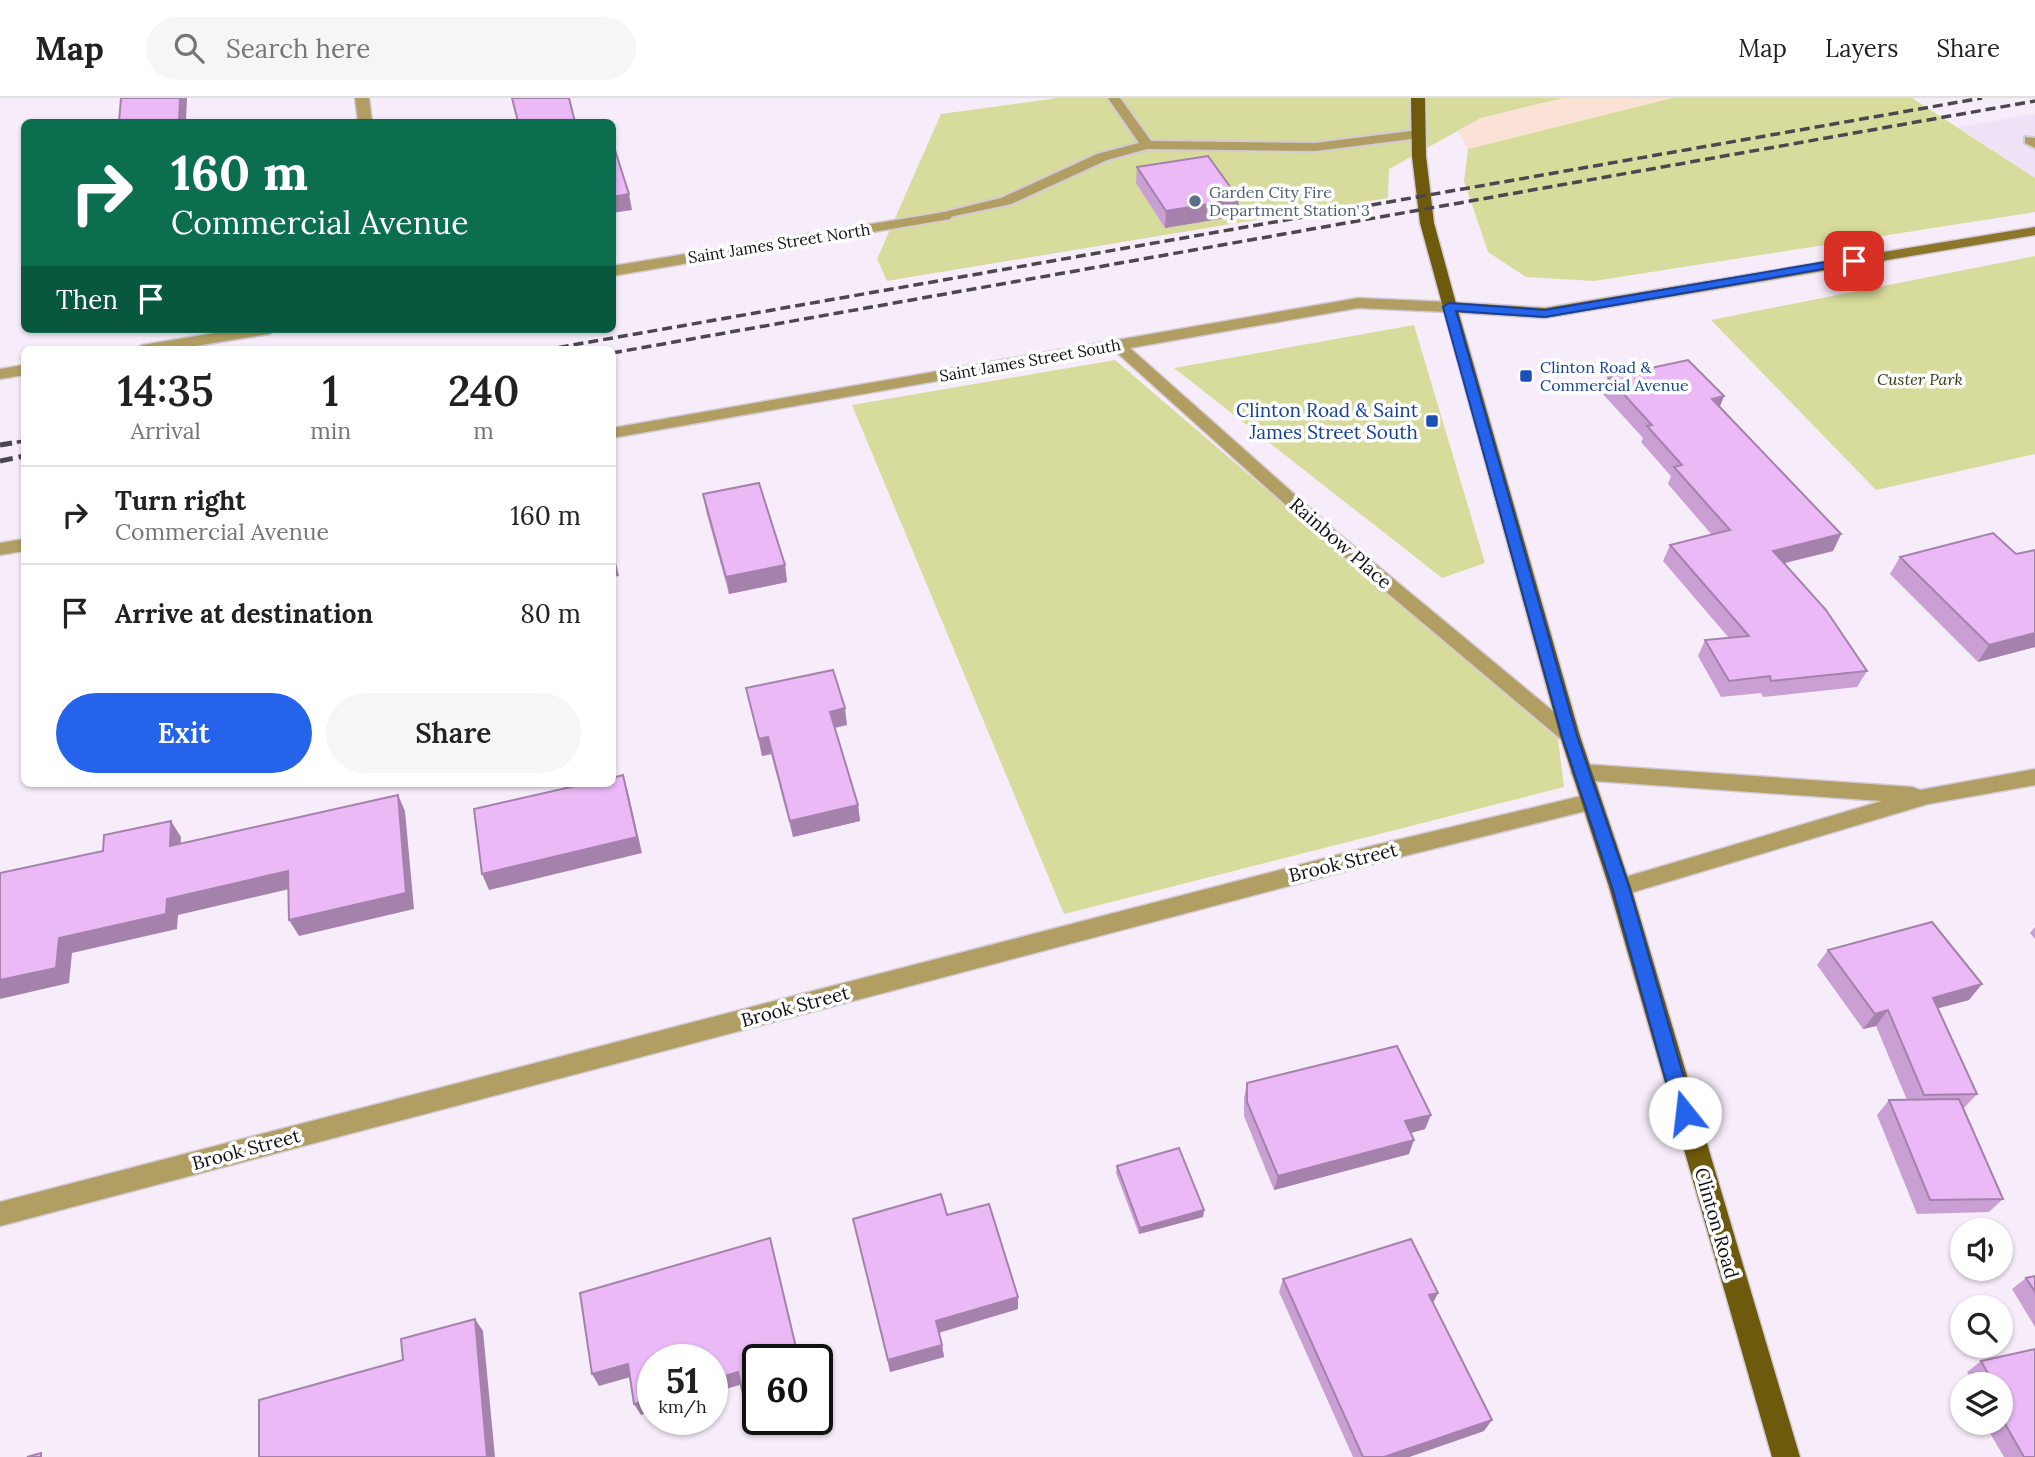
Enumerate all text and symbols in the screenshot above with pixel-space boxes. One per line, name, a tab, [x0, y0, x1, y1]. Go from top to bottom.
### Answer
search box	[146, 17, 636, 80]
text: Map	[35, 27, 104, 69]
icon: search	[170, 29, 208, 67]
text: Search here	[226, 32, 370, 65]
text: Map	[1738, 33, 1787, 64]
text: Layers	[1825, 33, 1898, 64]
text: Share	[1936, 33, 2000, 64]
text: 160 m	[171, 141, 308, 203]
icon: right	[56, 147, 147, 238]
place label: Garden City Fire Department Station 3	[1209, 182, 1370, 220]
marker: Garden City Fire Department Station 3	[1187, 193, 1203, 209]
text: Commercial Avenue	[171, 202, 469, 243]
street label: Saint James Street North	[686, 219, 872, 267]
pin	[1824, 231, 1884, 291]
icon: arrive	[1835, 242, 1873, 280]
icon: arrive	[132, 280, 170, 318]
text: Then	[56, 283, 118, 316]
street label: Saint James Street South	[938, 334, 1123, 386]
place label: Clinton Road & Commercial Avenue	[1540, 357, 1689, 395]
text: 14:35	[118, 364, 214, 418]
text: 1	[323, 364, 339, 418]
text: 240	[448, 364, 519, 418]
marker: Clinton Road & Commercial Avenue	[1518, 368, 1534, 384]
park label: Custer Park	[1877, 369, 1963, 389]
place label: Clinton Road & Saint James Street South	[1236, 398, 1419, 444]
marker: Clinton Road & Saint James Street South	[1424, 413, 1440, 429]
text: Arrival	[131, 416, 201, 445]
text: min	[310, 416, 351, 445]
text: m	[473, 416, 494, 445]
text: Turn right	[115, 484, 246, 517]
street label: Rainbow Place	[1285, 492, 1397, 594]
icon: right	[56, 496, 94, 534]
text: 160 m	[510, 499, 581, 532]
text: Commercial Avenue	[115, 517, 329, 546]
icon: arrive	[56, 594, 94, 632]
text: Arrive at destination	[115, 597, 373, 630]
text: 80 m	[520, 597, 581, 630]
button: Exit	[56, 693, 312, 773]
button: Share	[326, 693, 581, 773]
street label: Brook Street	[1286, 837, 1400, 887]
street label: Brook Street	[738, 980, 852, 1032]
position arrow	[1648, 1076, 1722, 1150]
street label: Brook Street	[189, 1123, 303, 1175]
street label: Clinton Road	[1690, 1165, 1744, 1281]
map controls	[1950, 1218, 2013, 1435]
button: sound	[1950, 1218, 2013, 1281]
button: search	[1950, 1295, 2013, 1358]
speed limit sign: 60	[742, 1344, 833, 1435]
text: 51	[666, 1358, 699, 1403]
button: layers	[1950, 1372, 2013, 1435]
text: km/h	[658, 1395, 707, 1418]

